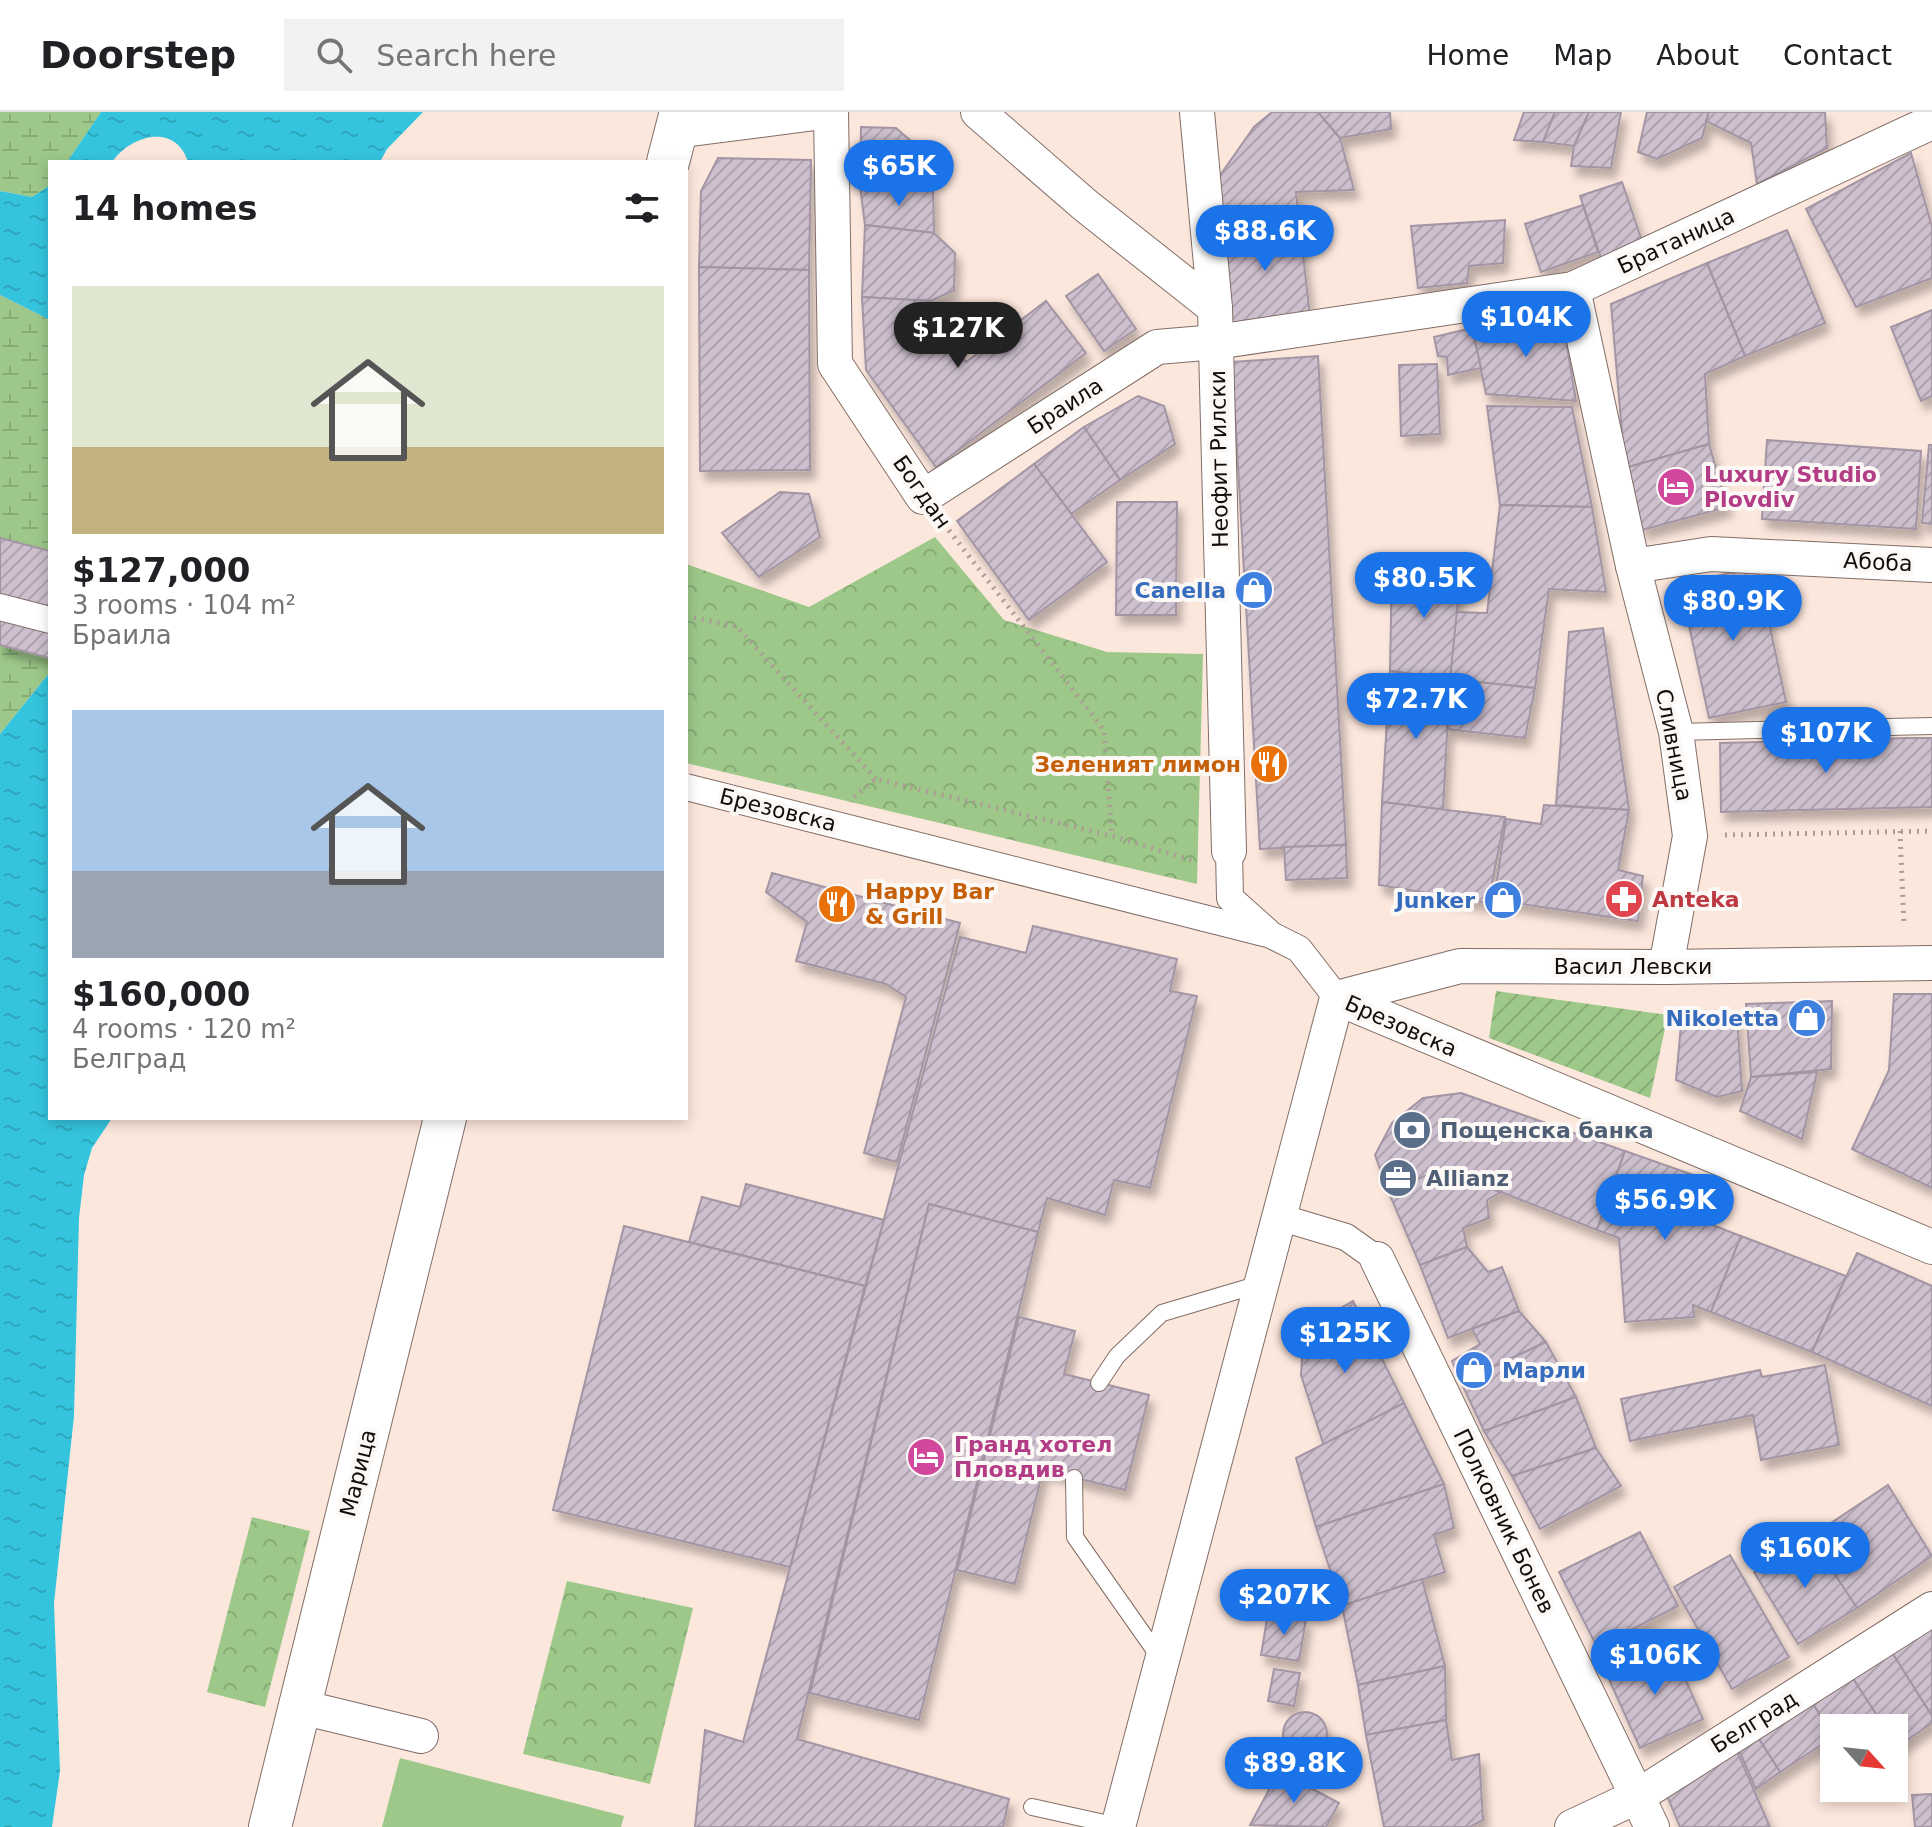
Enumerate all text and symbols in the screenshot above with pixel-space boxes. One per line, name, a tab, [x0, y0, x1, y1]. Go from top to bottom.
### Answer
search box	[284, 19, 844, 91]
text: Doorstep	[40, 33, 236, 77]
icon: search	[312, 33, 356, 77]
text: Search here	[376, 38, 556, 73]
text: Home	[1426, 39, 1509, 72]
text: Map	[1553, 39, 1612, 72]
text: About	[1656, 39, 1739, 72]
text: Contact	[1783, 39, 1892, 72]
pin: $65K	[852, 140, 946, 208]
text: $65K	[862, 151, 936, 181]
icon: filters	[620, 186, 664, 230]
text: 14 homes	[72, 188, 257, 228]
street label: Братаница	[1614, 203, 1738, 279]
pin: $88.6K	[1200, 205, 1330, 273]
text: $88.6K	[1214, 216, 1316, 246]
pin: $104K	[1470, 291, 1582, 359]
pin: $127K	[902, 302, 1014, 370]
text: $104K	[1480, 302, 1572, 332]
text: $127K	[912, 313, 1004, 343]
icon: home	[296, 338, 440, 482]
street label: Неофит Рилски	[1205, 370, 1233, 548]
street label: Браила	[1023, 373, 1107, 439]
street label: Богдан	[888, 451, 956, 533]
place label: Luxury Studio Plovdiv	[1704, 462, 1877, 512]
hotel icon: Luxury Studio Plovdiv	[1655, 466, 1697, 508]
street label: Абоба	[1843, 548, 1913, 576]
text: $127,000	[72, 550, 251, 590]
pin: $80.5K	[1359, 552, 1489, 620]
text: $80.5K	[1373, 563, 1475, 593]
shop icon: Canella	[1233, 569, 1275, 611]
pin: $80.9K	[1668, 575, 1798, 643]
place label: Canella	[1134, 578, 1226, 603]
text: $80.9K	[1682, 586, 1784, 616]
text: 3 rooms · 104 m²	[72, 590, 296, 620]
text: Браила	[72, 620, 172, 650]
pin: $72.7K	[1351, 673, 1481, 741]
text: $72.7K	[1365, 684, 1467, 714]
street label: Сливница	[1651, 687, 1697, 803]
pin: $107K	[1770, 707, 1882, 775]
text: $107K	[1780, 718, 1872, 748]
restaurant icon: Зеленият лимон	[1248, 743, 1290, 785]
place label: Зеленият лимон	[1034, 752, 1241, 777]
icon: home	[296, 762, 440, 906]
street label: Брезовска	[717, 783, 839, 837]
pharmacy icon: Anteka	[1603, 878, 1645, 920]
place label: Happy Bar & Grill	[865, 879, 994, 929]
shop icon: Junker	[1482, 879, 1524, 921]
restaurant icon: Happy Bar & Grill	[816, 883, 858, 925]
place label: Anteka	[1652, 887, 1740, 912]
place label: Junker	[1394, 888, 1475, 913]
street label: Васил Левски	[1554, 954, 1712, 979]
text: $160,000	[72, 974, 251, 1014]
street label: Брезовска	[1341, 990, 1461, 1062]
shop icon: Nikoletta	[1786, 997, 1828, 1039]
place label: Nikoletta	[1666, 1006, 1779, 1031]
text: 4 rooms · 120 m²	[72, 1014, 296, 1044]
text: Белград	[72, 1044, 187, 1074]
bank icon: Пощенска банка	[1391, 1109, 1433, 1151]
place label: Пощенска банка	[1440, 1118, 1654, 1143]
office icon: Allianz	[1377, 1157, 1419, 1199]
place label: Allianz	[1426, 1166, 1509, 1191]
pin: $56.9K	[1600, 1174, 1730, 1242]
text: $56.9K	[1614, 1185, 1716, 1215]
pin: $125K	[1289, 1307, 1401, 1375]
text: $125K	[1299, 1318, 1391, 1348]
shop icon: Марли	[1453, 1349, 1495, 1391]
place label: Марли	[1502, 1358, 1586, 1383]
street label: Полковник Бонев	[1448, 1425, 1560, 1617]
street label: Марица	[335, 1427, 381, 1519]
place label: Гранд хотел Пловдив	[954, 1432, 1112, 1482]
hotel icon: Гранд хотел Пловдив	[905, 1436, 947, 1478]
pin: $160K	[1749, 1522, 1861, 1590]
text: $160K	[1759, 1533, 1851, 1563]
pin: $207K	[1228, 1569, 1340, 1637]
text: $207K	[1238, 1580, 1330, 1610]
pin: $106K	[1599, 1629, 1711, 1697]
text: $106K	[1609, 1640, 1701, 1670]
street label: Белград	[1706, 1686, 1802, 1758]
north arrow	[1820, 1714, 1908, 1802]
map controls	[1820, 1714, 1908, 1802]
pin: $89.8K	[1229, 1737, 1359, 1805]
text: $89.8K	[1243, 1748, 1345, 1778]

